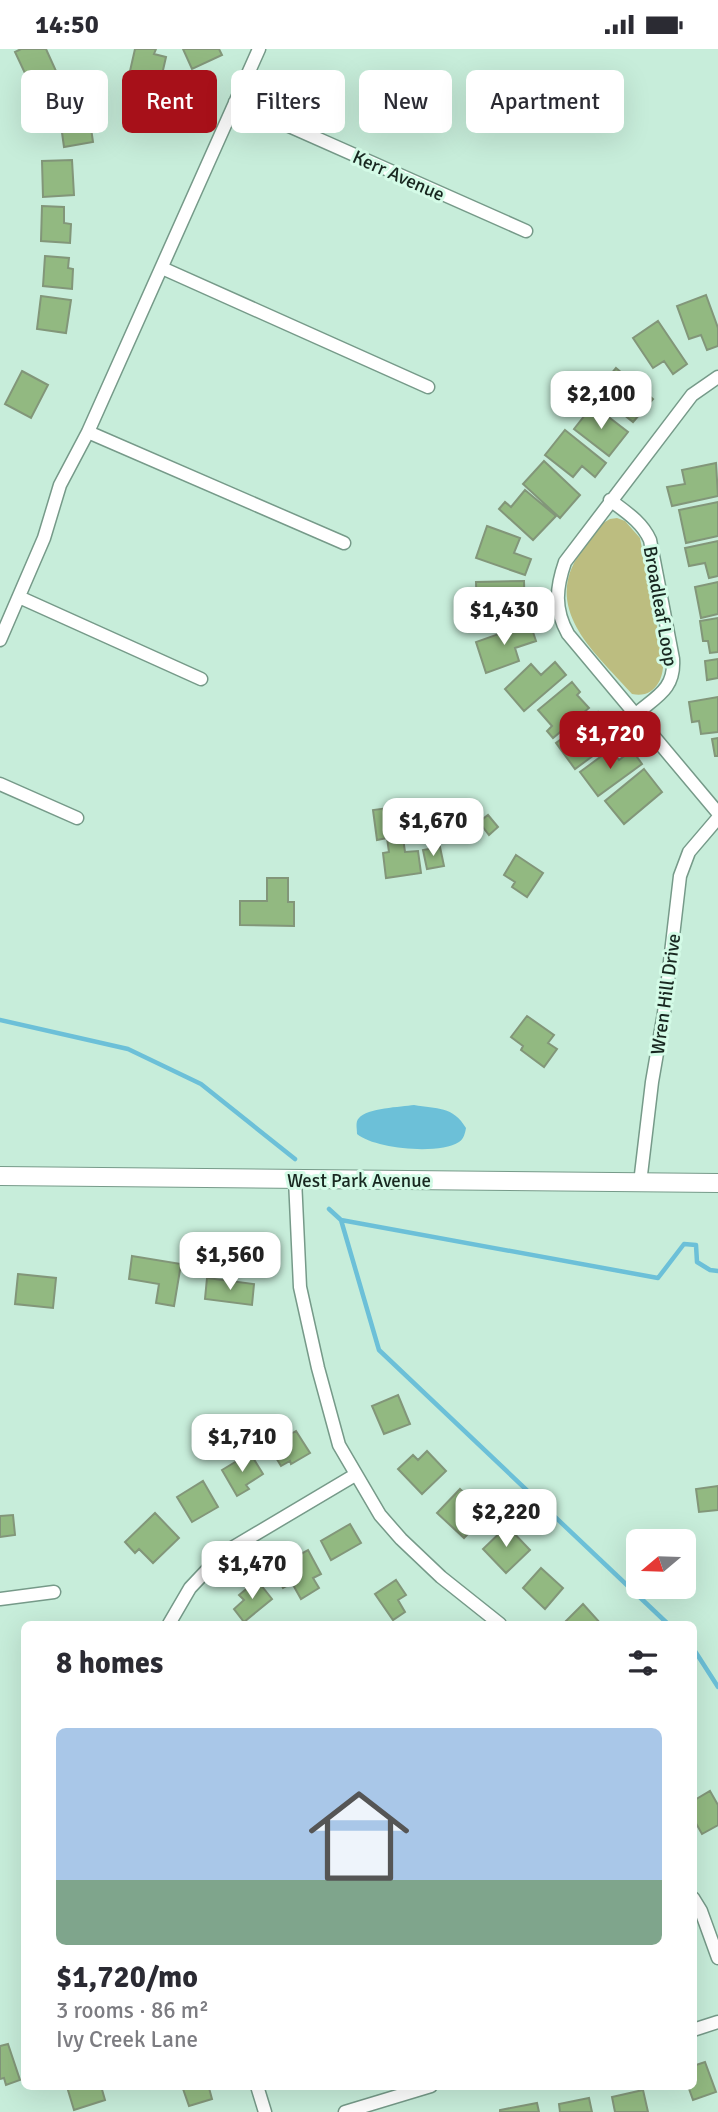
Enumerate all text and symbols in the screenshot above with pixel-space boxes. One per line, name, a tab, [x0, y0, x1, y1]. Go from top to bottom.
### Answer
text: 14:50	[35, 9, 99, 41]
chip: Buy	[21, 70, 108, 133]
chip: Rent	[122, 70, 217, 133]
chip: Filters	[231, 70, 345, 133]
chip: New	[359, 70, 452, 133]
chip: Apartment	[466, 70, 624, 133]
street label: Kerr Avenue	[349, 145, 448, 207]
pin: $2,100	[544, 371, 658, 431]
text: $2,100	[567, 379, 635, 408]
street label: Broadleaf Loop	[638, 544, 682, 668]
pin: $1,430	[447, 587, 561, 647]
text: $1,430	[470, 595, 538, 624]
pin: $1,720	[553, 711, 667, 771]
text: $1,720	[576, 719, 644, 748]
pin: $1,670	[376, 799, 490, 858]
text: $1,670	[399, 806, 467, 835]
street label: Wren Hill Drive	[646, 932, 686, 1056]
street label: West Park Avenue	[287, 1169, 431, 1193]
pin: $1,560	[173, 1233, 287, 1292]
text: $1,560	[196, 1240, 264, 1269]
pin: $1,710	[185, 1415, 299, 1474]
text: $1,710	[208, 1422, 276, 1451]
pin: $2,220	[449, 1489, 563, 1549]
text: $2,220	[472, 1497, 540, 1526]
north arrow	[626, 1529, 696, 1599]
map controls	[626, 1529, 696, 1599]
pin: $1,470	[195, 1541, 309, 1601]
text: $1,470	[218, 1549, 286, 1578]
icon: filters	[624, 1644, 662, 1682]
text: 8 homes	[56, 1645, 163, 1682]
icon: home	[296, 1773, 422, 1899]
text: $1,720/mo	[56, 1959, 198, 1996]
text: 3 rooms · 86 m²	[56, 1996, 209, 2025]
text: Ivy Creek Lane	[56, 2025, 198, 2054]

